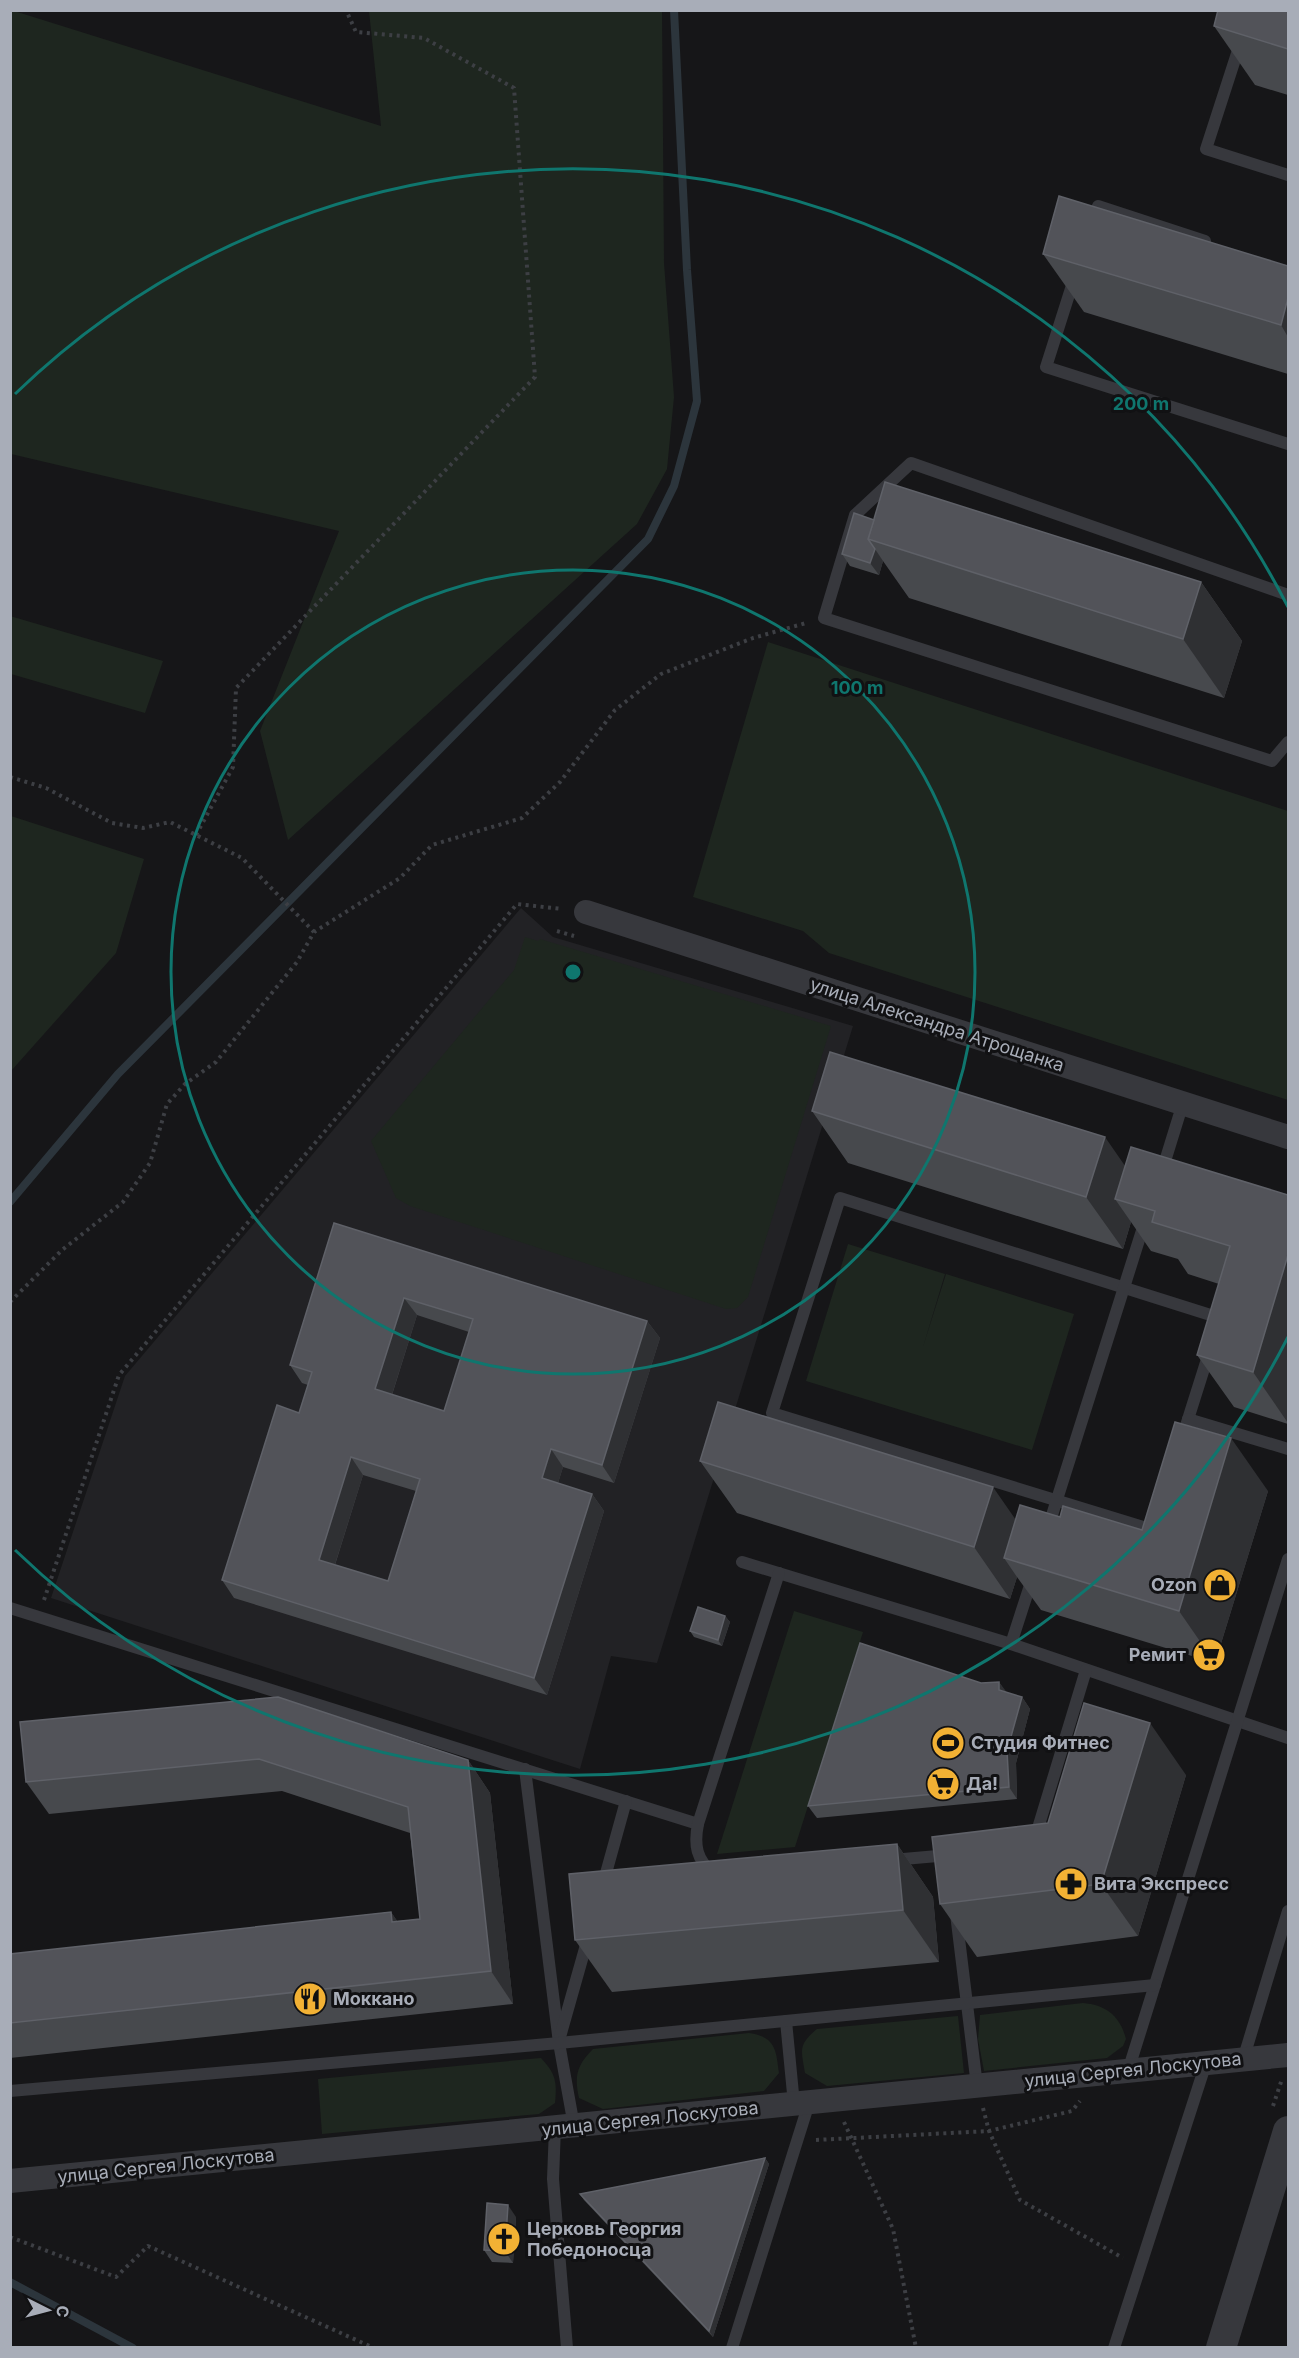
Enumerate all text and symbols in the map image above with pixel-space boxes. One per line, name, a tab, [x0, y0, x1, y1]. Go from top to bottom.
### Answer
text: 200 m	[1113, 393, 1169, 414]
text: 100 m	[831, 677, 883, 698]
centre of rings	[563, 962, 583, 982]
street label: улица Александра Атрощанка	[807, 973, 1067, 1076]
shop icon: Ozon	[1202, 1567, 1238, 1603]
place label: Ozon	[1151, 1574, 1197, 1595]
supermarket icon: Ремит	[1191, 1637, 1227, 1673]
place label: Ремит	[1129, 1644, 1186, 1665]
sports icon: Студия Фитнес	[930, 1725, 966, 1761]
place label: Студия Фитнес	[971, 1732, 1110, 1753]
supermarket icon: Да!	[925, 1766, 961, 1802]
place label: Да!	[966, 1773, 998, 1794]
pharmacy icon: Вита Экспресс	[1053, 1866, 1089, 1902]
place label: Вита Экспресс	[1094, 1873, 1229, 1894]
restaurant icon: Моккано	[292, 1981, 328, 2017]
place label: Моккано	[333, 1988, 415, 2009]
street label: улица Сергея Лоскутова	[1024, 2048, 1242, 2091]
street label: улица Сергея Лоскутова	[541, 2097, 759, 2140]
street label: улица Сергея Лоскутова	[57, 2144, 275, 2187]
place label: Церковь Георгия Победоносца	[527, 2218, 681, 2260]
church icon: Церковь Георгия Победоносца	[486, 2221, 522, 2257]
north arrow	[18, 2280, 78, 2340]
text: С	[52, 2305, 73, 2319]

